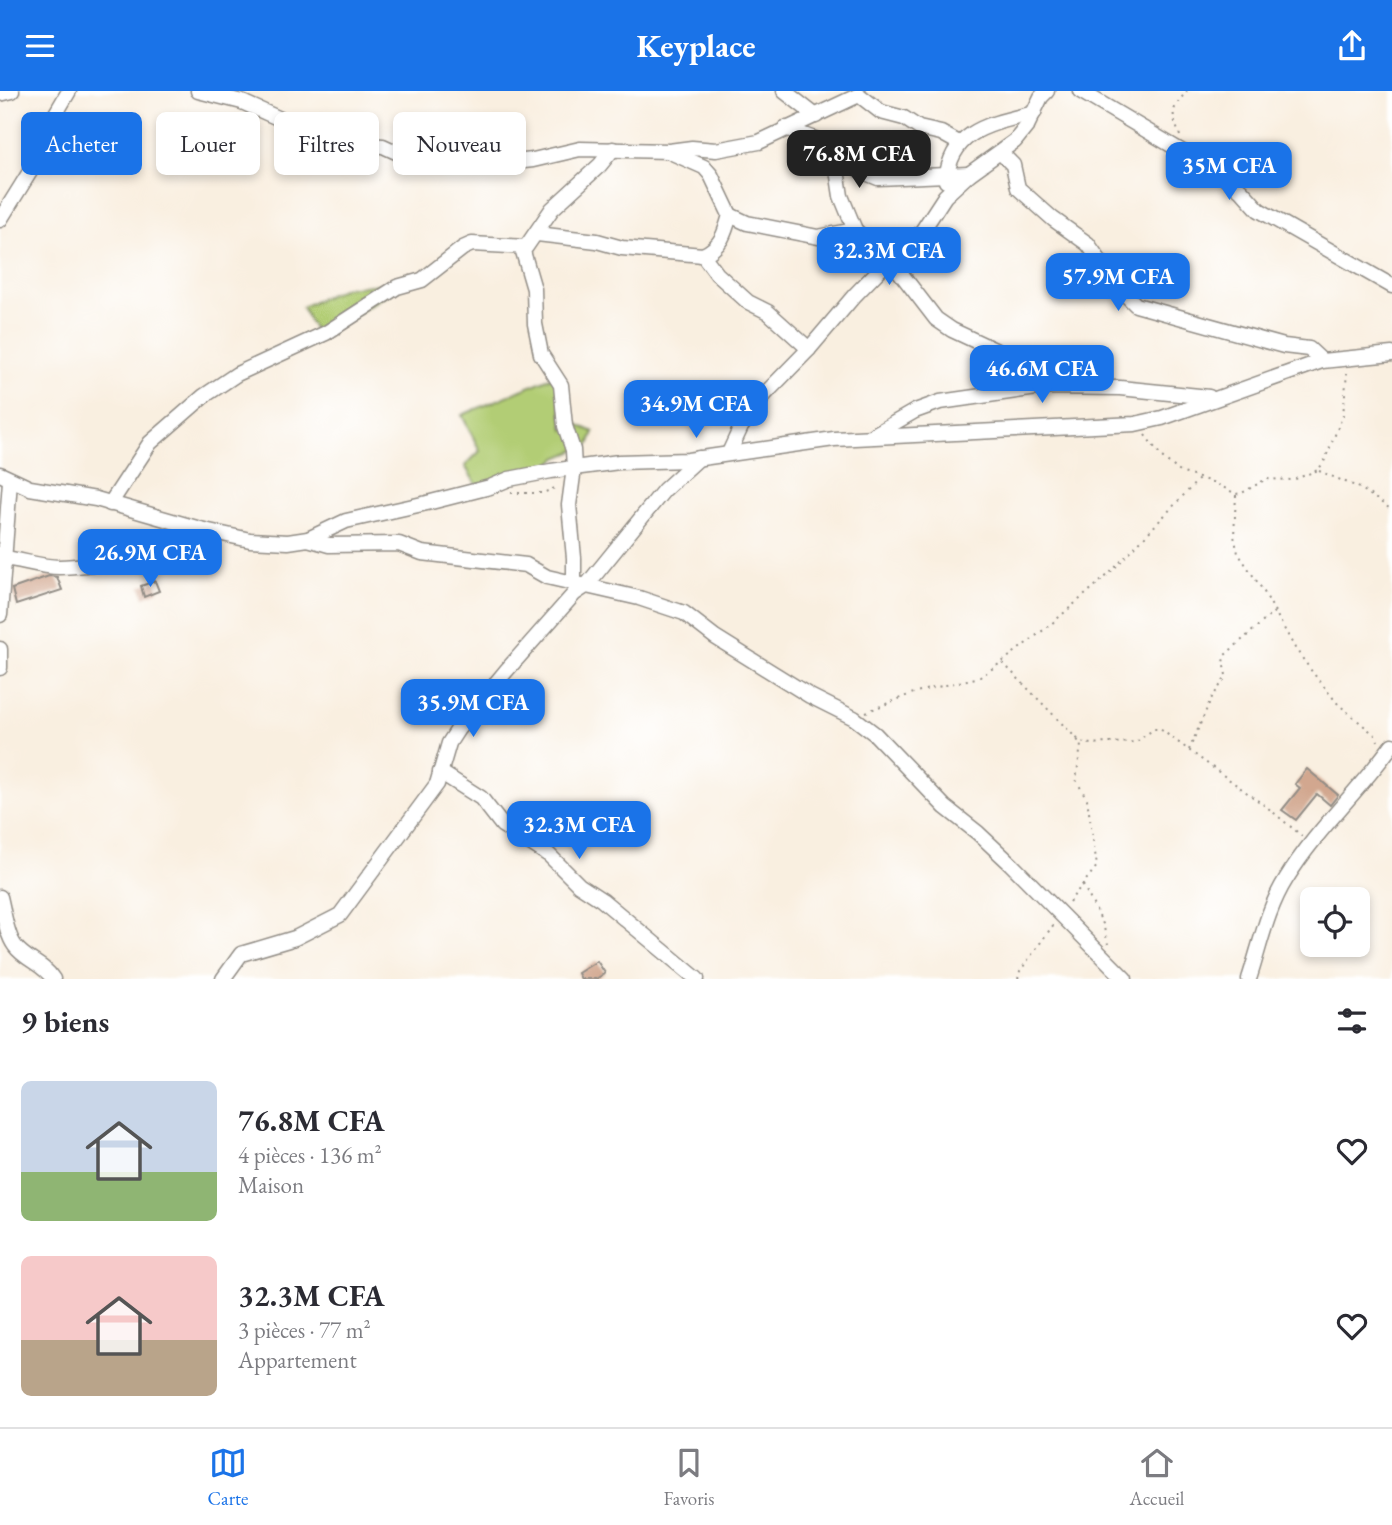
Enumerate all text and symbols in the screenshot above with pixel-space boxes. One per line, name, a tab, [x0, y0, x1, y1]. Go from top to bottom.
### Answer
text: Keyplace	[636, 25, 756, 67]
icon: menu	[21, 27, 59, 65]
icon: share	[1333, 27, 1371, 65]
chip: Acheter	[21, 112, 142, 175]
chip: Louer	[156, 112, 260, 175]
chip: Filtres	[274, 112, 379, 175]
chip: Nouveau	[393, 112, 526, 175]
pin: 76.8M CFA	[779, 131, 939, 190]
text: 76.8M CFA	[803, 138, 915, 168]
pin: 35M CFA	[1164, 143, 1294, 202]
text: 35M CFA	[1182, 150, 1276, 180]
pin: 32.3M CFA	[809, 227, 969, 287]
text: 32.3M CFA	[833, 235, 945, 265]
pin: 57.9M CFA	[1038, 253, 1198, 313]
text: 57.9M CFA	[1062, 261, 1174, 291]
pin: 46.6M CFA	[962, 345, 1122, 405]
text: 46.6M CFA	[986, 353, 1098, 383]
pin: 34.9M CFA	[616, 381, 776, 440]
text: 34.9M CFA	[640, 388, 752, 418]
pin: 26.9M CFA	[70, 529, 230, 589]
text: 26.9M CFA	[94, 537, 206, 567]
pin: 35.9M CFA	[393, 679, 553, 739]
text: 35.9M CFA	[417, 687, 529, 717]
pin: 32.3M CFA	[499, 801, 659, 861]
text: 32.3M CFA	[523, 809, 635, 839]
map controls	[1300, 887, 1370, 957]
button: locate	[1300, 887, 1370, 957]
text: 9 biens	[21, 1002, 109, 1041]
icon: filters	[1333, 1002, 1371, 1040]
text: 76.8M CFA	[238, 1101, 385, 1140]
icon: home	[77, 1109, 161, 1193]
icon: heart	[1333, 1132, 1371, 1170]
text: 4 pièces · 136 m²	[238, 1140, 382, 1170]
text: Maison	[238, 1170, 304, 1200]
text: 32.3M CFA	[238, 1276, 385, 1315]
icon: home	[77, 1284, 161, 1368]
icon: heart	[1333, 1307, 1371, 1345]
text: 3 pièces · 77 m²	[238, 1315, 371, 1345]
text: Appartement	[238, 1345, 357, 1375]
tab: Carte	[208, 1444, 248, 1511]
tab: Favoris	[664, 1444, 714, 1511]
tab: Accueil	[1130, 1444, 1184, 1511]

